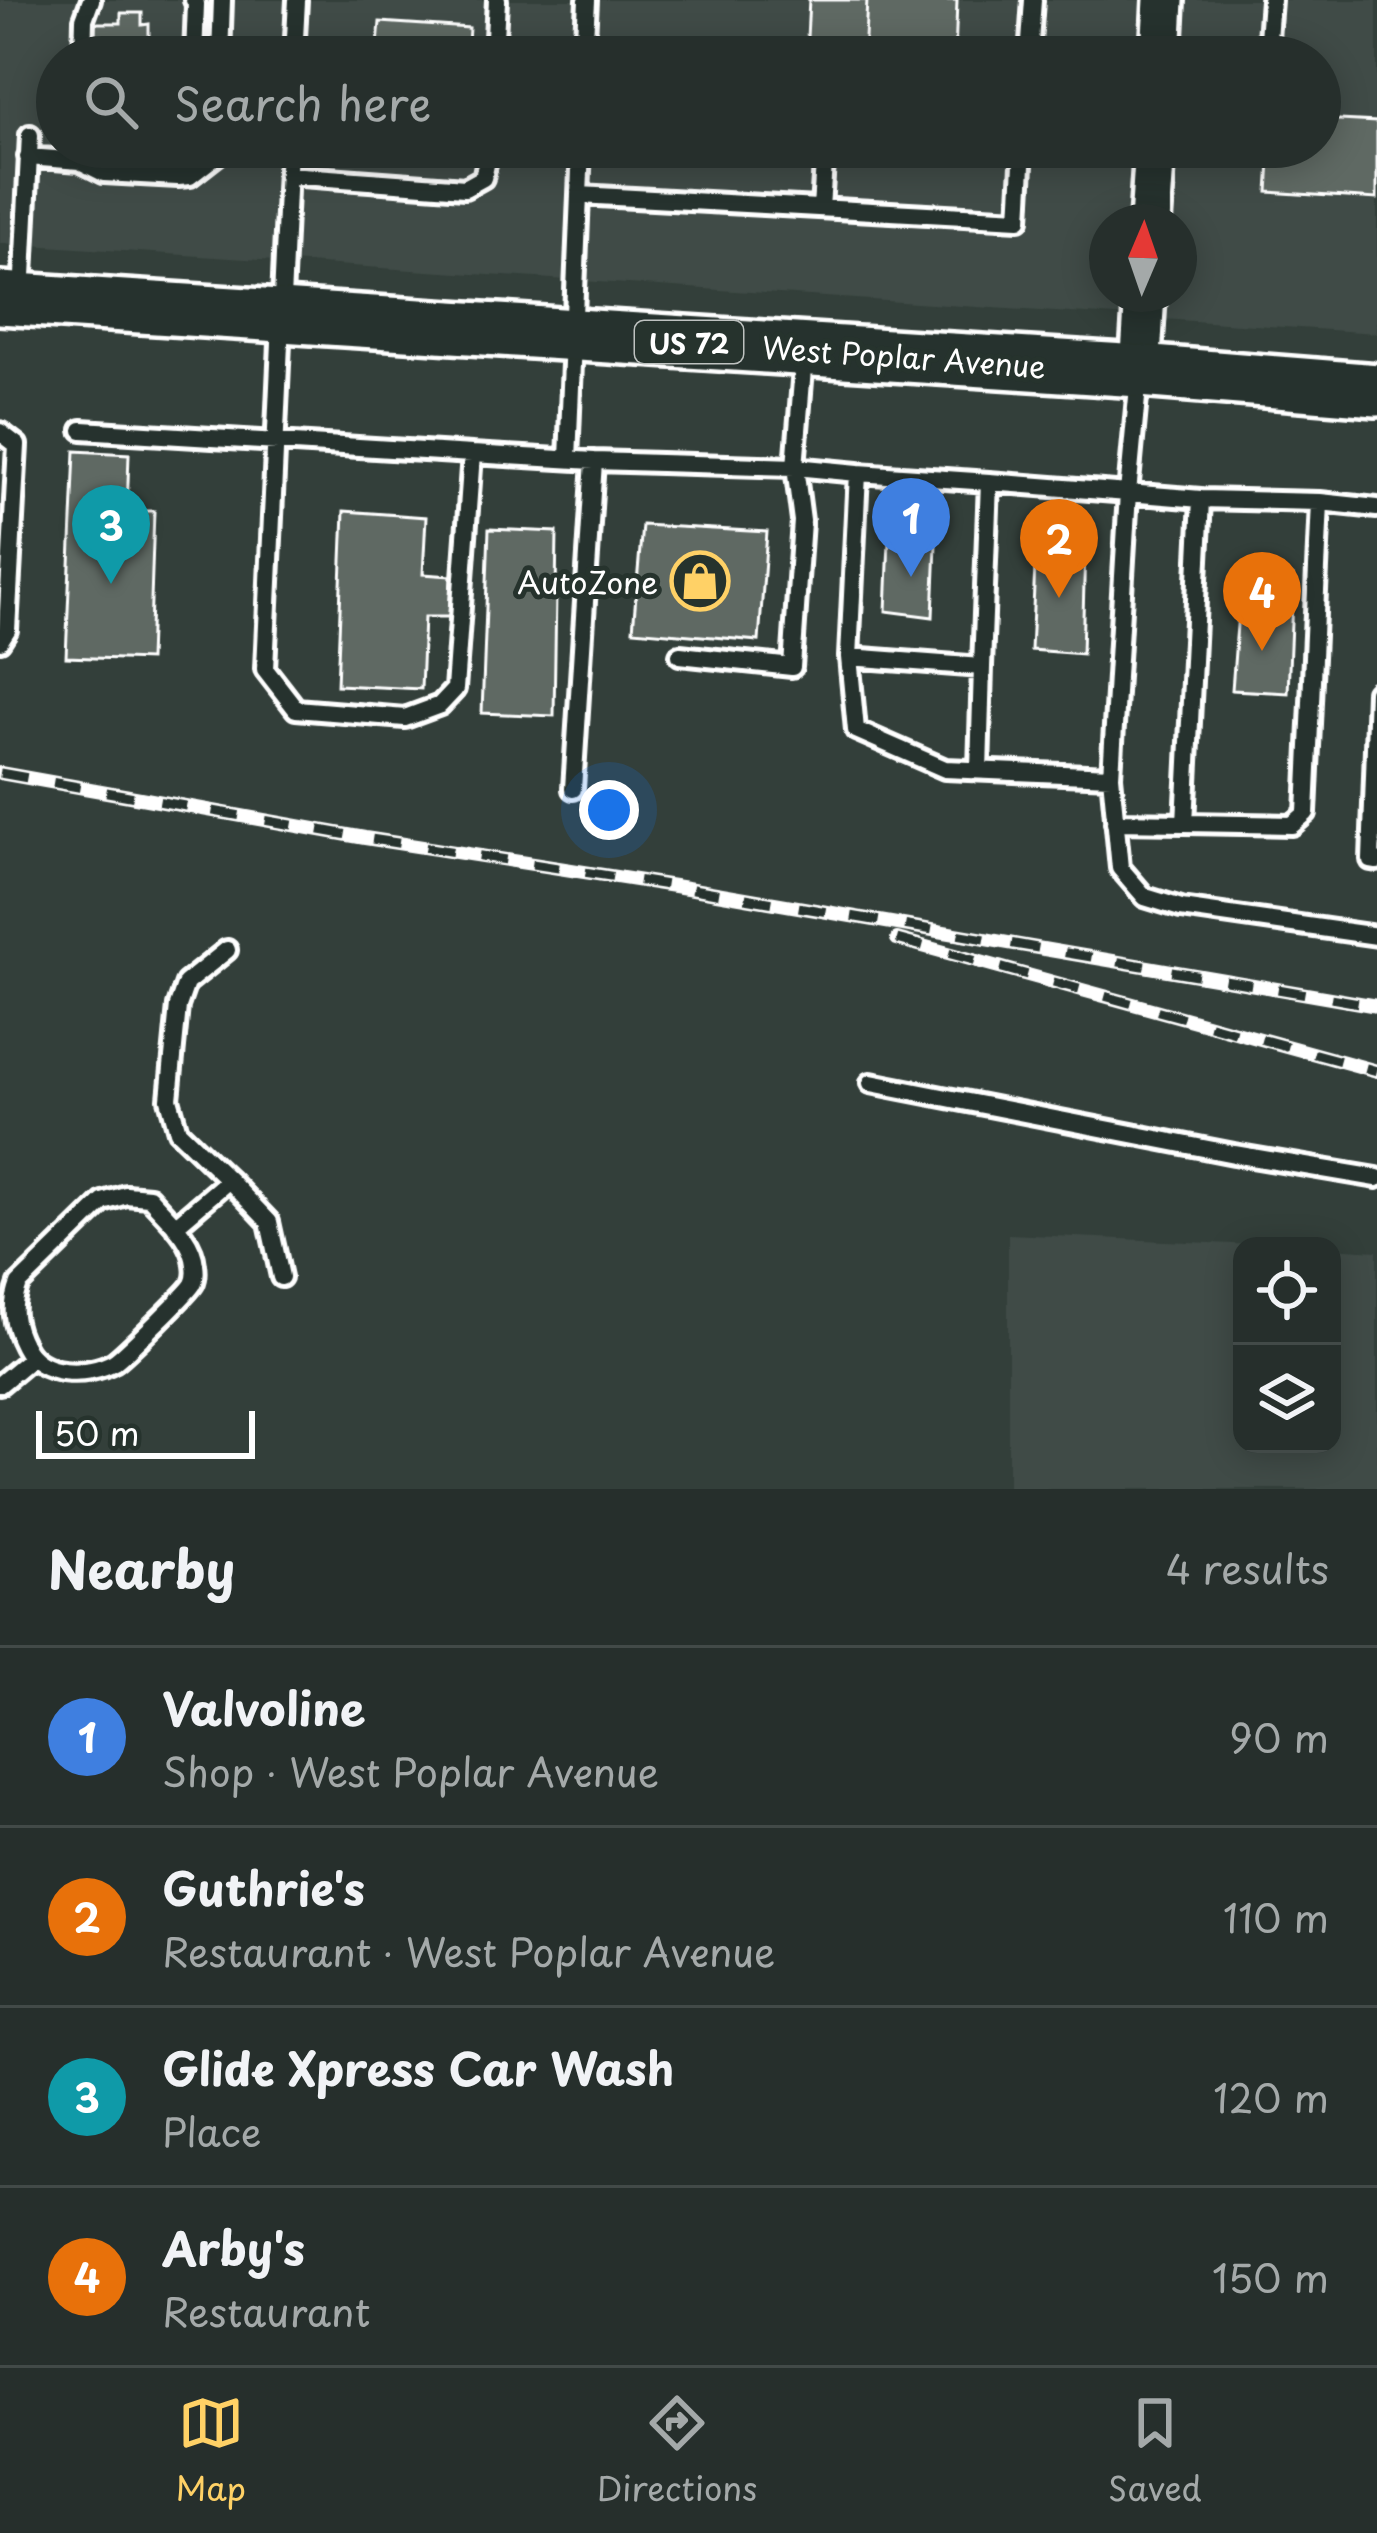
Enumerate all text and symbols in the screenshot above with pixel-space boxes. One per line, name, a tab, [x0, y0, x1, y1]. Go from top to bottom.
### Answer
search box	[36, 36, 1341, 168]
text: Search here	[174, 68, 431, 136]
icon: search	[78, 69, 144, 135]
north arrow	[1089, 204, 1197, 312]
road number: US 72	[635, 321, 743, 363]
street label: West Poplar Avenue	[761, 324, 1047, 388]
pin: 1	[872, 478, 950, 577]
pin: 3	[72, 485, 150, 584]
pin: 2	[1020, 499, 1098, 598]
shop icon: AutoZone	[669, 550, 731, 612]
pin: 4	[1223, 552, 1301, 651]
place label: AutoZone	[517, 559, 658, 604]
your location	[579, 780, 639, 840]
map controls	[1233, 1237, 1341, 1453]
button: locate	[1233, 1237, 1341, 1345]
button: layers	[1233, 1345, 1341, 1453]
scale bar	[36, 1405, 255, 1458]
text: 50 m	[54, 1407, 140, 1457]
text: Nearby	[48, 1529, 235, 1606]
text: 4 results	[1166, 1538, 1329, 1597]
text: Valvoline	[162, 1673, 365, 1741]
text: 1	[78, 1707, 96, 1766]
text: 90 m	[1229, 1707, 1329, 1766]
text: Shop · West Poplar Avenue	[162, 1741, 659, 1800]
text: Guthrie's	[162, 1853, 365, 1921]
text: 2	[73, 1887, 101, 1946]
text: 110 m	[1223, 1887, 1329, 1946]
text: Restaurant · West Poplar Avenue	[162, 1921, 775, 1980]
text: Glide Xpress Car Wash	[162, 2033, 674, 2101]
text: 3	[74, 2067, 100, 2126]
text: 120 m	[1213, 2067, 1329, 2126]
text: Place	[162, 2101, 262, 2160]
text: Arby's	[162, 2213, 305, 2281]
text: 4	[74, 2247, 100, 2306]
text: 150 m	[1212, 2247, 1329, 2306]
text: Restaurant	[162, 2281, 370, 2340]
tab: Map	[175, 2390, 246, 2512]
tab: Directions	[597, 2390, 757, 2512]
tab: Saved	[1108, 2390, 1202, 2512]

